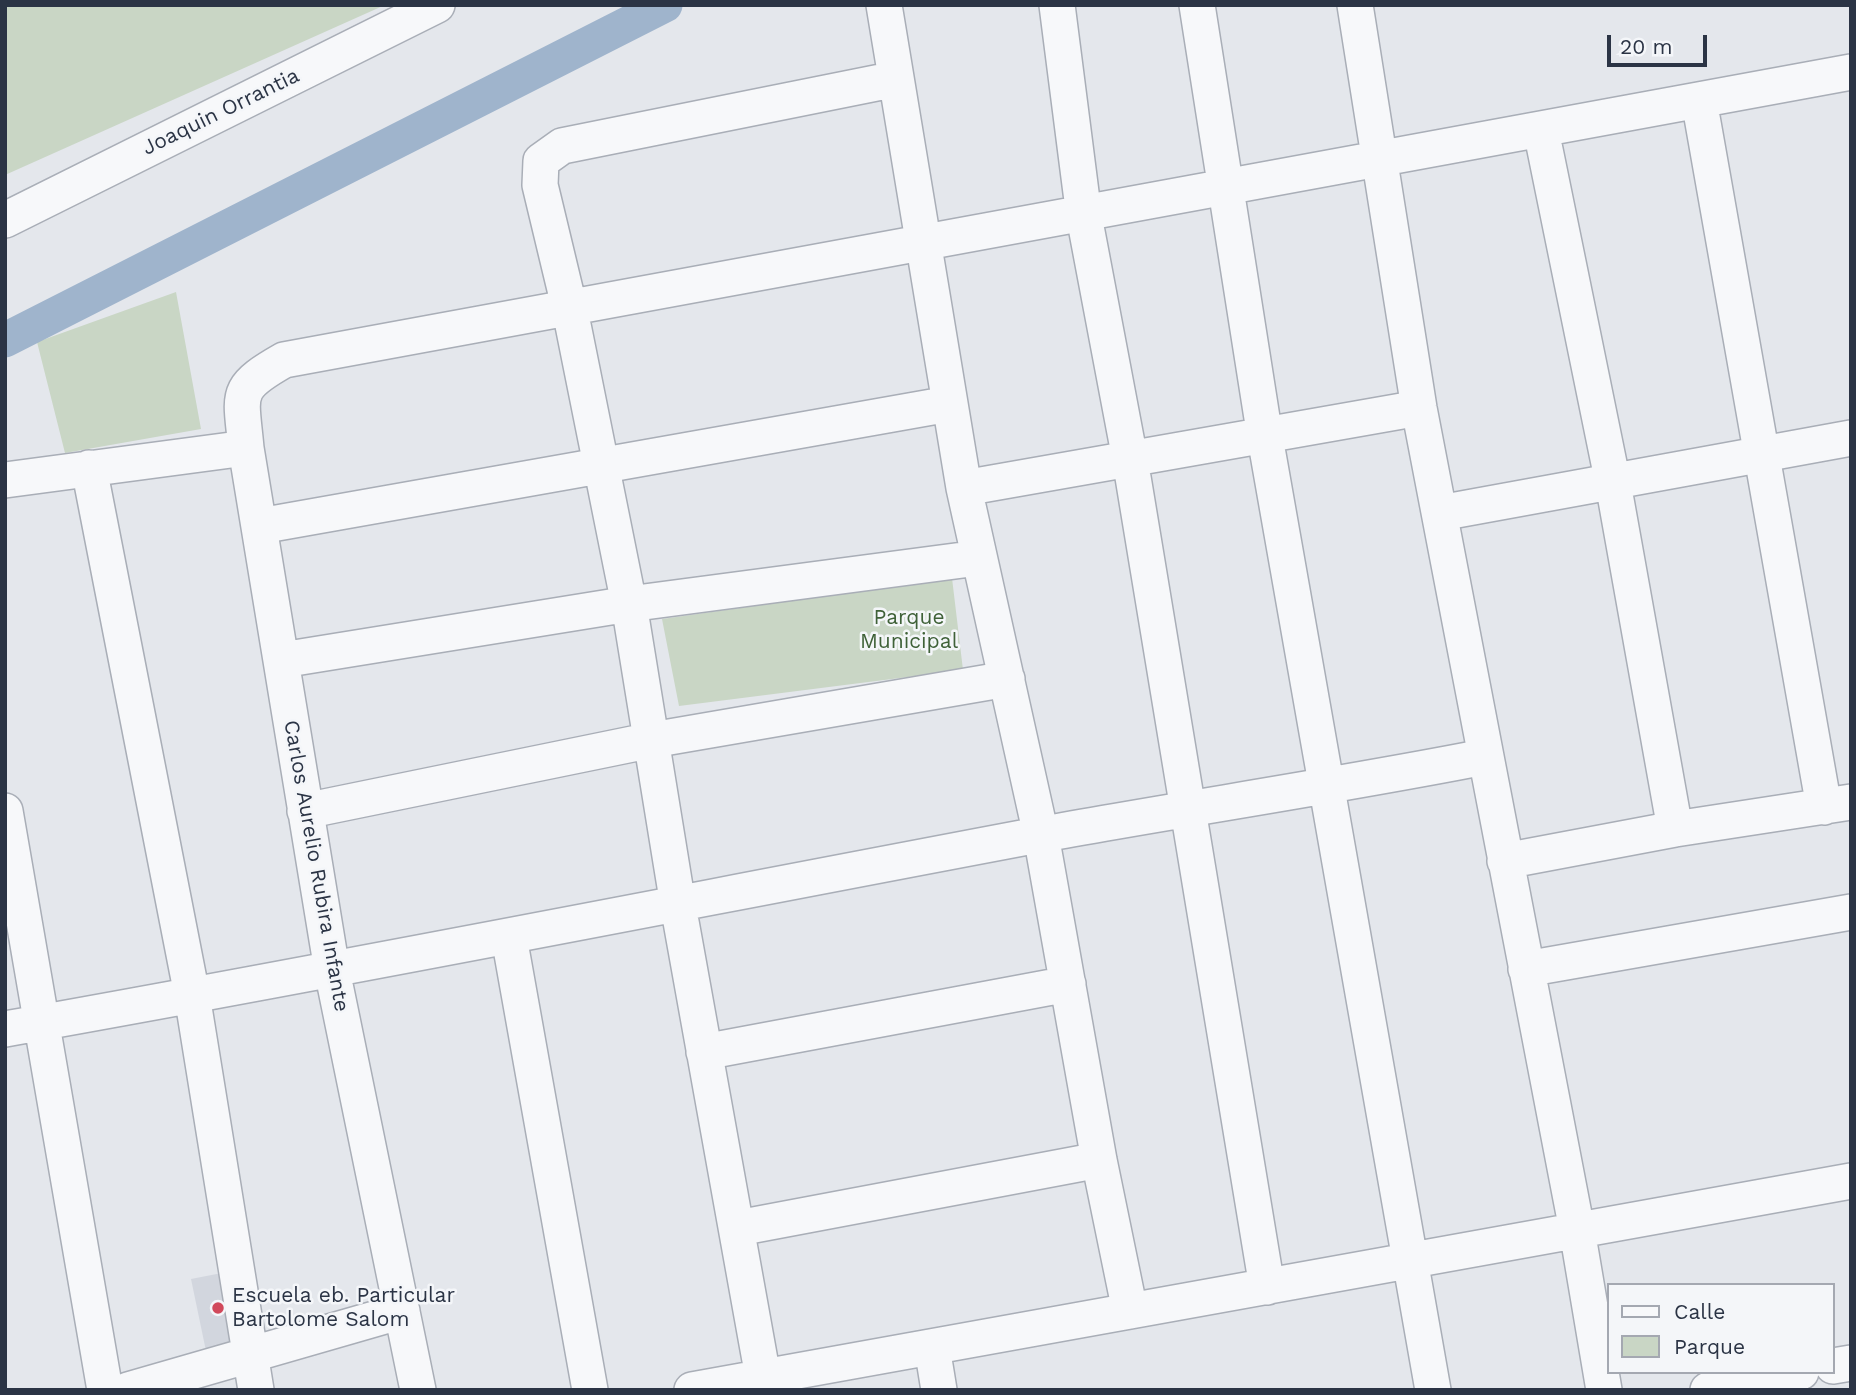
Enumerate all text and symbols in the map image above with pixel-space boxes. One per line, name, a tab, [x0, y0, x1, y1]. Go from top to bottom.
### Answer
scale bar	[1611, 21, 1711, 65]
text: 20 m	[1620, 34, 1672, 59]
street label: Joaquin Orrantia	[138, 63, 304, 161]
park label: Parque Municipal	[860, 605, 958, 655]
street label: Carlos Aurelio Rubira Infante	[278, 718, 354, 1014]
place label: Escuela eb. Particular Bartolome Salom	[232, 1283, 455, 1333]
legend	[1608, 1283, 1835, 1374]
text: Calle	[1674, 1299, 1725, 1324]
marker: Escuela eb. Particular Bartolome Salom	[210, 1300, 226, 1316]
text: Parque	[1674, 1334, 1745, 1359]

